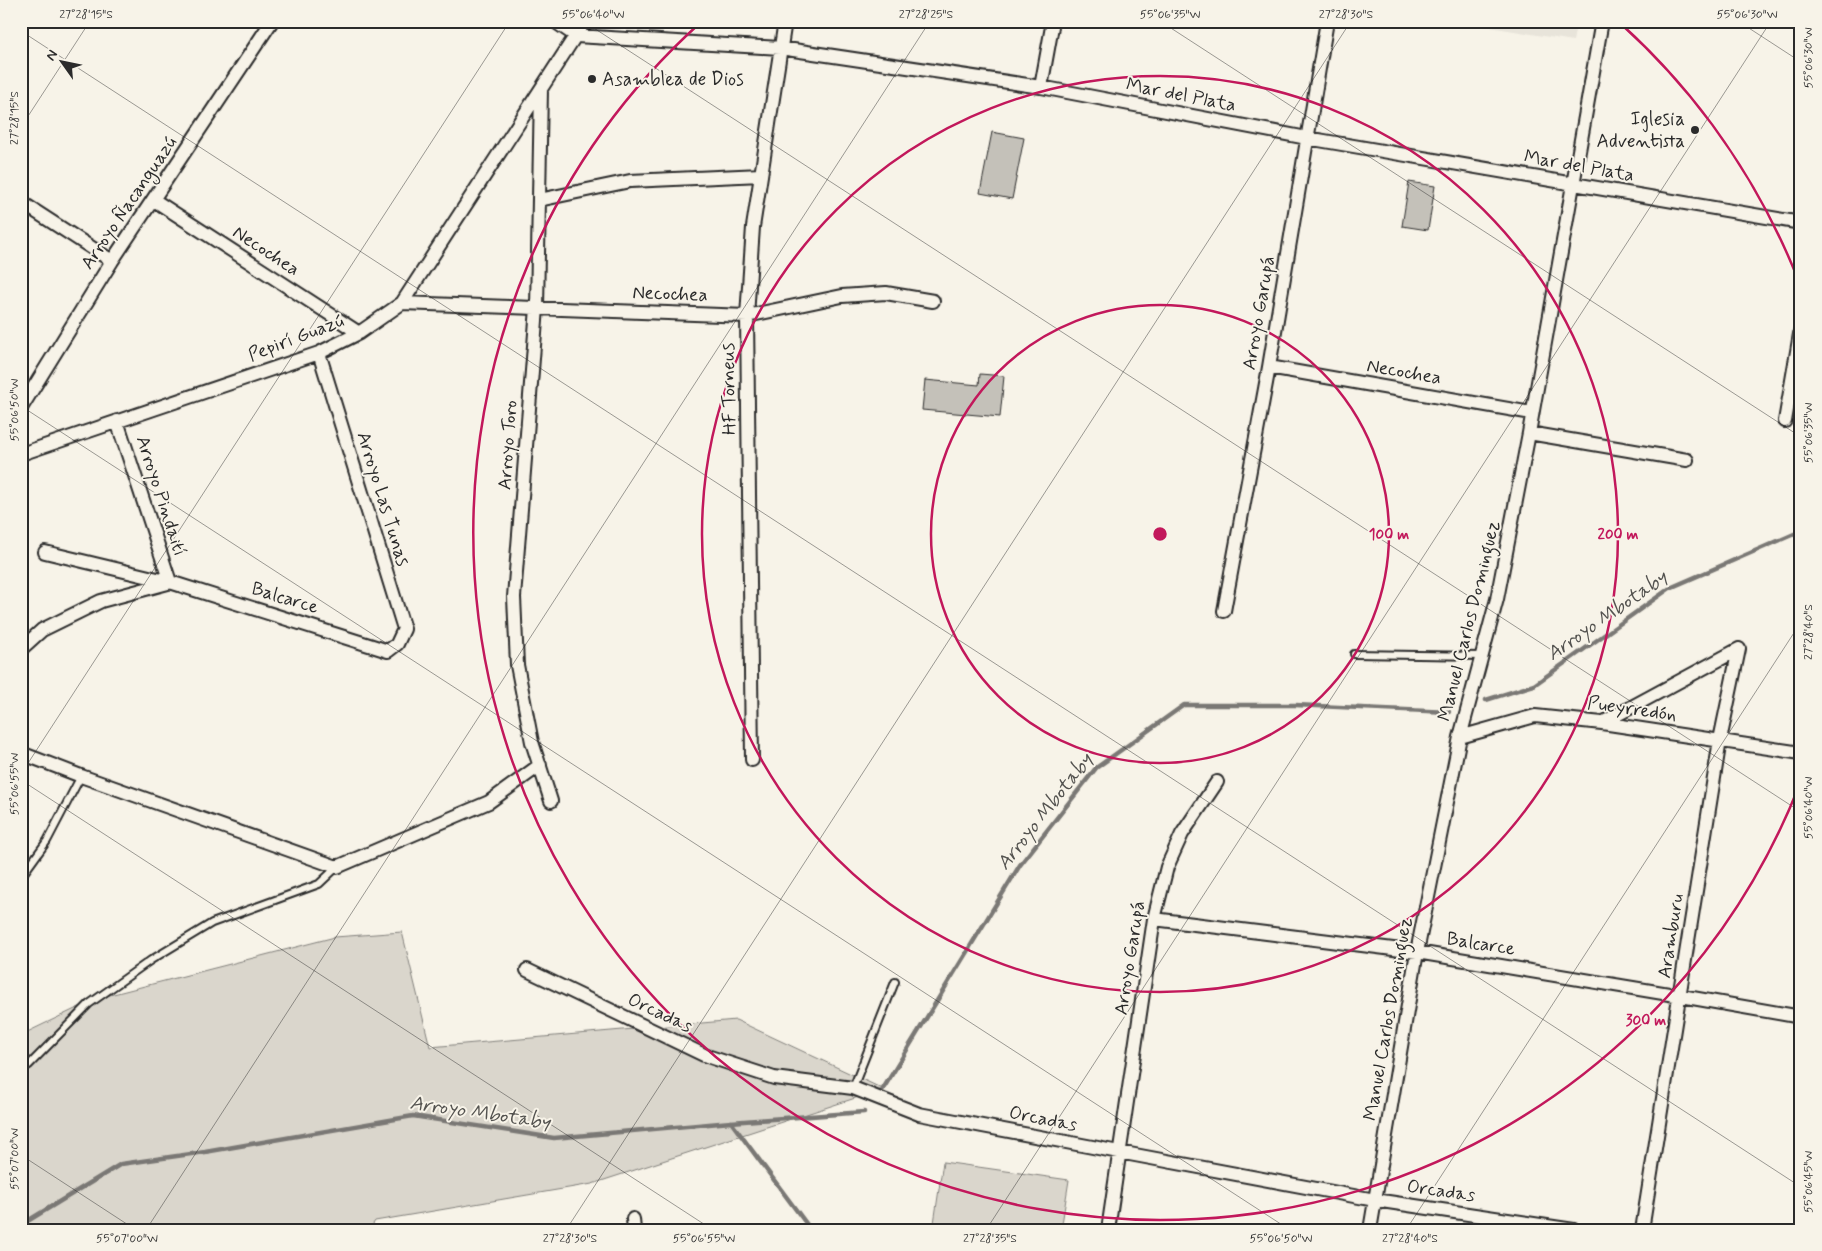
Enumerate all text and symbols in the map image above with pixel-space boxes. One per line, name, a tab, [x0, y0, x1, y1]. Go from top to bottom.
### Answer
text: 27°28'15"S	[59, 7, 113, 23]
text: 55°06'40"W	[562, 7, 624, 23]
text: 27°28'25"S	[899, 7, 953, 23]
text: 55°06'35"W	[1140, 7, 1200, 23]
text: 27°28'30"S	[1319, 7, 1373, 23]
text: 55°06'30"W	[1716, 7, 1778, 23]
text: 55°06'30"W	[1801, 27, 1817, 89]
north arrow	[38, 38, 88, 88]
text: N	[42, 47, 62, 64]
place label: Asamblea de Dios	[602, 67, 744, 92]
street label: Mar del Plata	[1124, 72, 1238, 118]
marker: Asamblea de Dios	[586, 73, 598, 85]
text: 27°28'15"S	[7, 91, 23, 145]
place label: Iglesia Adventista	[1597, 107, 1685, 154]
marker: Iglesia Adventista	[1689, 124, 1701, 136]
street label: Arroyo Ñacanguazú	[75, 132, 184, 276]
street label: Mar del Plata	[1522, 144, 1636, 188]
street label: Necochea	[228, 220, 304, 282]
street label: Arroyo Garupá	[1237, 254, 1282, 372]
street label: Necochea	[632, 280, 708, 308]
street label: Pepirí Guazú	[245, 308, 347, 368]
street label: HF Torneus	[716, 343, 742, 435]
street label: Necochea	[1365, 353, 1443, 391]
text: 55°06'50"W	[7, 378, 23, 441]
street label: Arroyo Toro	[492, 399, 525, 491]
text: 55°06'35"W	[1801, 403, 1817, 463]
street label: Arroyo Las Tunas	[350, 429, 415, 570]
street label: Arroyo Pindaití	[129, 433, 192, 560]
street label: Manuel Carlos Dominguez	[1432, 518, 1509, 725]
centre of rings	[1151, 525, 1169, 543]
text: 100 m	[1369, 525, 1409, 545]
text: 200 m	[1598, 525, 1639, 545]
water label: Arroyo Mbotaby	[1541, 563, 1674, 668]
street label: Balcarce	[248, 576, 322, 620]
text: 27°28'40"S	[1801, 604, 1817, 660]
street label: Pueyrredón	[1586, 690, 1678, 728]
water label: Arroyo Mbotaby	[991, 747, 1100, 876]
text: 55°06'55"W	[7, 753, 23, 815]
text: 55°06'40"W	[1801, 777, 1817, 839]
street label: Aramburu	[1652, 892, 1690, 980]
street label: Arroyo Garupá	[1109, 899, 1152, 1017]
street label: Manuel Carlos Dominguez	[1358, 915, 1421, 1123]
street label: Balcarce	[1445, 926, 1517, 962]
street label: Orcadas	[624, 987, 697, 1039]
text: 300 m	[1626, 1011, 1666, 1031]
water label: Arroyo Mbotaby	[408, 1090, 554, 1136]
street label: Orcadas	[1007, 1100, 1080, 1138]
text: 55°07'00"W	[7, 1128, 23, 1190]
text: 55°06'45"W	[1801, 1151, 1817, 1213]
street label: Orcadas	[1405, 1174, 1477, 1208]
text: 55°07'00"W	[96, 1231, 158, 1247]
text: 27°28'30"S	[543, 1231, 597, 1247]
text: 55°06'55"W	[673, 1231, 735, 1247]
text: 27°28'35"S	[963, 1231, 1017, 1247]
text: 55°06'50"W	[1250, 1231, 1313, 1247]
text: 27°28'40"S	[1382, 1231, 1438, 1247]

